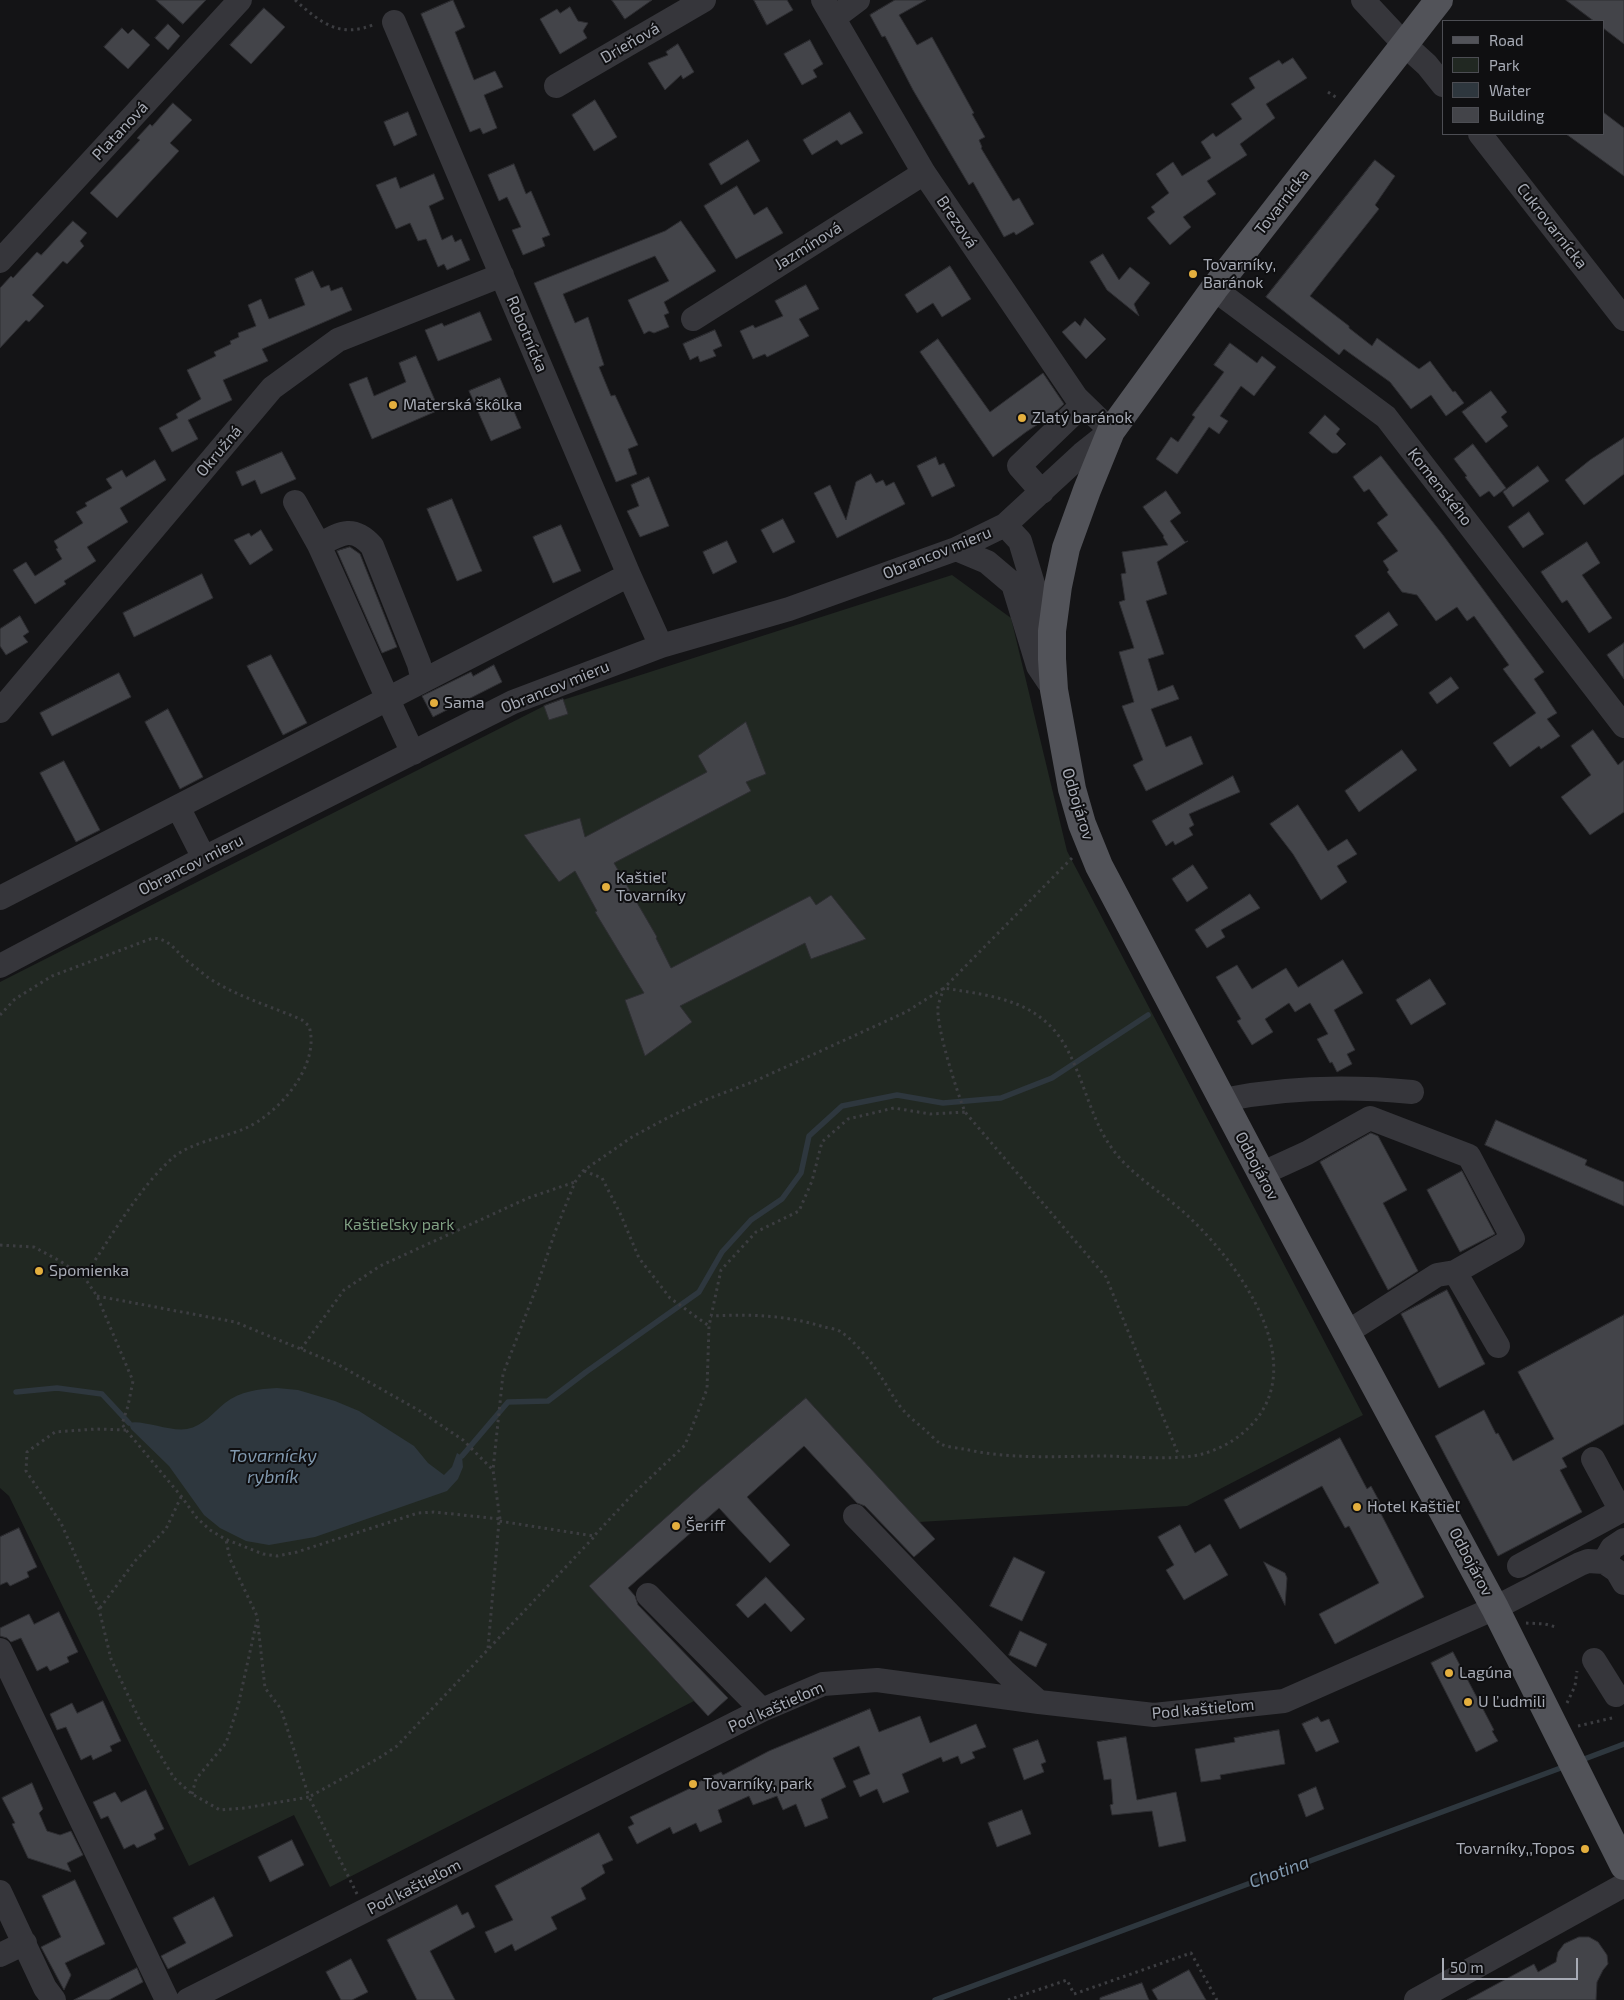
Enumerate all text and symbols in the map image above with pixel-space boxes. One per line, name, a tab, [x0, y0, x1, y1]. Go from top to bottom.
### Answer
street label: Drieňová	[597, 18, 663, 68]
legend	[1442, 20, 1604, 135]
text: Road	[1489, 31, 1524, 49]
text: Park	[1489, 56, 1520, 74]
text: Water	[1489, 81, 1531, 99]
street label: Platanová	[88, 98, 152, 164]
text: Building	[1489, 106, 1544, 124]
street label: Tovarnícka	[1250, 165, 1314, 239]
street label: Cukrovarnícka	[1513, 179, 1591, 273]
street label: Brezová	[933, 192, 981, 252]
street label: Jazmínová	[771, 218, 845, 274]
place label: Tovarníky, Baránok	[1203, 255, 1276, 293]
marker: Tovarníky, Baránok	[1187, 268, 1199, 280]
street label: Robotnícka	[502, 293, 552, 375]
place label: Materská škôlka	[403, 395, 522, 415]
marker: Materská škôlka	[387, 399, 399, 411]
place label: Zlatý baránok	[1032, 408, 1132, 428]
marker: Zlatý baránok	[1016, 412, 1028, 424]
street label: Okružná	[192, 422, 246, 480]
street label: Komenského	[1404, 444, 1476, 530]
street label: Obrancov mieru	[880, 523, 994, 583]
street label: Obrancov mieru	[498, 657, 612, 717]
place label: Sama	[444, 693, 485, 713]
marker: Sama	[428, 697, 440, 709]
street label: Odbojárov	[1058, 766, 1098, 842]
street label: Obrancov mieru	[135, 830, 247, 900]
place label: Kaštieľ Tovarníky	[616, 868, 686, 906]
marker: Kaštieľ Tovarníky	[600, 881, 612, 893]
street label: Odbojárov	[1231, 1129, 1283, 1203]
park label: Kaštieľsky park	[344, 1215, 454, 1235]
place label: Spomienka	[49, 1261, 129, 1281]
marker: Spomienka	[33, 1265, 45, 1277]
water label: Tovarnícky rybník	[229, 1445, 317, 1488]
place label: Hotel Kaštieľ	[1367, 1497, 1460, 1517]
marker: Hotel Kaštieľ	[1351, 1501, 1363, 1513]
place label: Šeriff	[686, 1516, 725, 1536]
marker: Šeriff	[670, 1520, 682, 1532]
street label: Odbojárov	[1445, 1525, 1497, 1599]
place label: Lagúna	[1459, 1663, 1512, 1683]
marker: Lagúna	[1443, 1667, 1455, 1679]
street label: Pod kaštieľom	[725, 1677, 827, 1737]
place label: U Ľudmili	[1478, 1692, 1545, 1712]
street label: Pod kaštieľom	[1151, 1695, 1255, 1723]
marker: U Ľudmili	[1462, 1696, 1474, 1708]
place label: Tovarníky, park	[703, 1774, 812, 1794]
marker: Tovarníky, park	[687, 1778, 699, 1790]
place label: Tovarníky,,Topos	[1456, 1839, 1575, 1859]
marker: Tovarníky,,Topos	[1579, 1843, 1591, 1855]
water label: Chotina	[1246, 1851, 1312, 1893]
street label: Pod kaštieľom	[364, 1855, 464, 1919]
scale bar	[1444, 1948, 1580, 1980]
text: 50 m	[1450, 1958, 1484, 1976]

